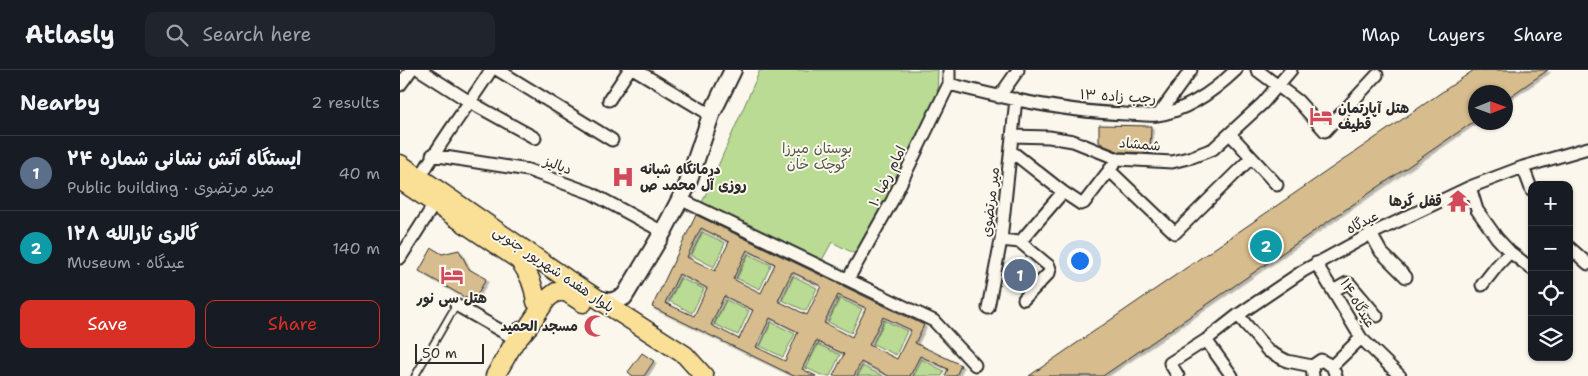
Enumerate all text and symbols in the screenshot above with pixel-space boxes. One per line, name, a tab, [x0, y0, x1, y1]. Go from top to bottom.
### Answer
search box	[145, 12, 495, 57]
text: Atlasly	[25, 19, 115, 51]
icon: search	[163, 21, 191, 49]
text: Search here	[203, 22, 311, 47]
text: Map	[1362, 23, 1400, 47]
text: Layers	[1428, 23, 1485, 47]
text: Share	[1513, 23, 1563, 47]
street label: رجب زاده ۱۳	[1080, 85, 1156, 107]
north arrow	[1468, 85, 1513, 130]
text: Nearby	[20, 89, 100, 117]
text: 2 results	[311, 92, 380, 113]
place label: هتل آپارتمان قطیف	[1338, 99, 1409, 133]
hotel icon: هتل آپارتمان قطیف	[1308, 103, 1334, 129]
street label: شمشاد	[1118, 133, 1162, 155]
park label: بوستان میرزا کوچک خان	[782, 139, 852, 174]
street label: امام رضا ۱۰	[864, 142, 911, 210]
text: ایستگاه آتش نشانی شماره ۲۴	[67, 146, 301, 171]
street label: دیالیز	[541, 151, 575, 178]
place label: درمانگاه شبانه روزی آل محمد ص	[640, 160, 747, 194]
text: 1	[32, 163, 40, 184]
text: 40 m	[338, 163, 380, 184]
hospital icon: درمانگاه شبانه روزی آل محمد ص	[610, 164, 636, 190]
street label: میر مرتضوی	[977, 166, 1003, 238]
text: Public building · میر مرتضوی	[67, 177, 274, 198]
map controls	[1528, 181, 1573, 361]
button: +	[1528, 181, 1573, 226]
temple icon: قفل گرها	[1445, 188, 1471, 214]
place label: قفل گرها	[1389, 192, 1442, 210]
street label: عیدگاه	[1343, 206, 1381, 238]
text: گالری ثارالله ۱۲۸	[67, 221, 199, 246]
street label: بلوار هفده شهریور جنوبی	[489, 222, 618, 317]
button: −	[1528, 226, 1573, 271]
pin: 2	[1250, 227, 1282, 265]
text: 2	[30, 238, 42, 259]
text: 140 m	[333, 238, 380, 259]
your location	[1067, 248, 1093, 274]
text: Museum · عیدگاه	[67, 252, 185, 273]
pin: 1	[1004, 256, 1036, 294]
hotel icon: هتل سی نور	[439, 262, 465, 288]
button: locate	[1528, 271, 1573, 316]
street label: عیدگاه ۱۴	[1336, 275, 1380, 331]
place label: هتل سی نور	[416, 289, 487, 308]
button: Save	[20, 300, 195, 348]
button: Share	[205, 300, 380, 348]
mosque icon: مسجد الحمید	[582, 313, 608, 339]
button: layers	[1528, 316, 1573, 361]
place label: مسجد الحمید	[500, 317, 578, 335]
scale bar	[415, 341, 484, 364]
text: 50 m	[422, 344, 457, 362]

